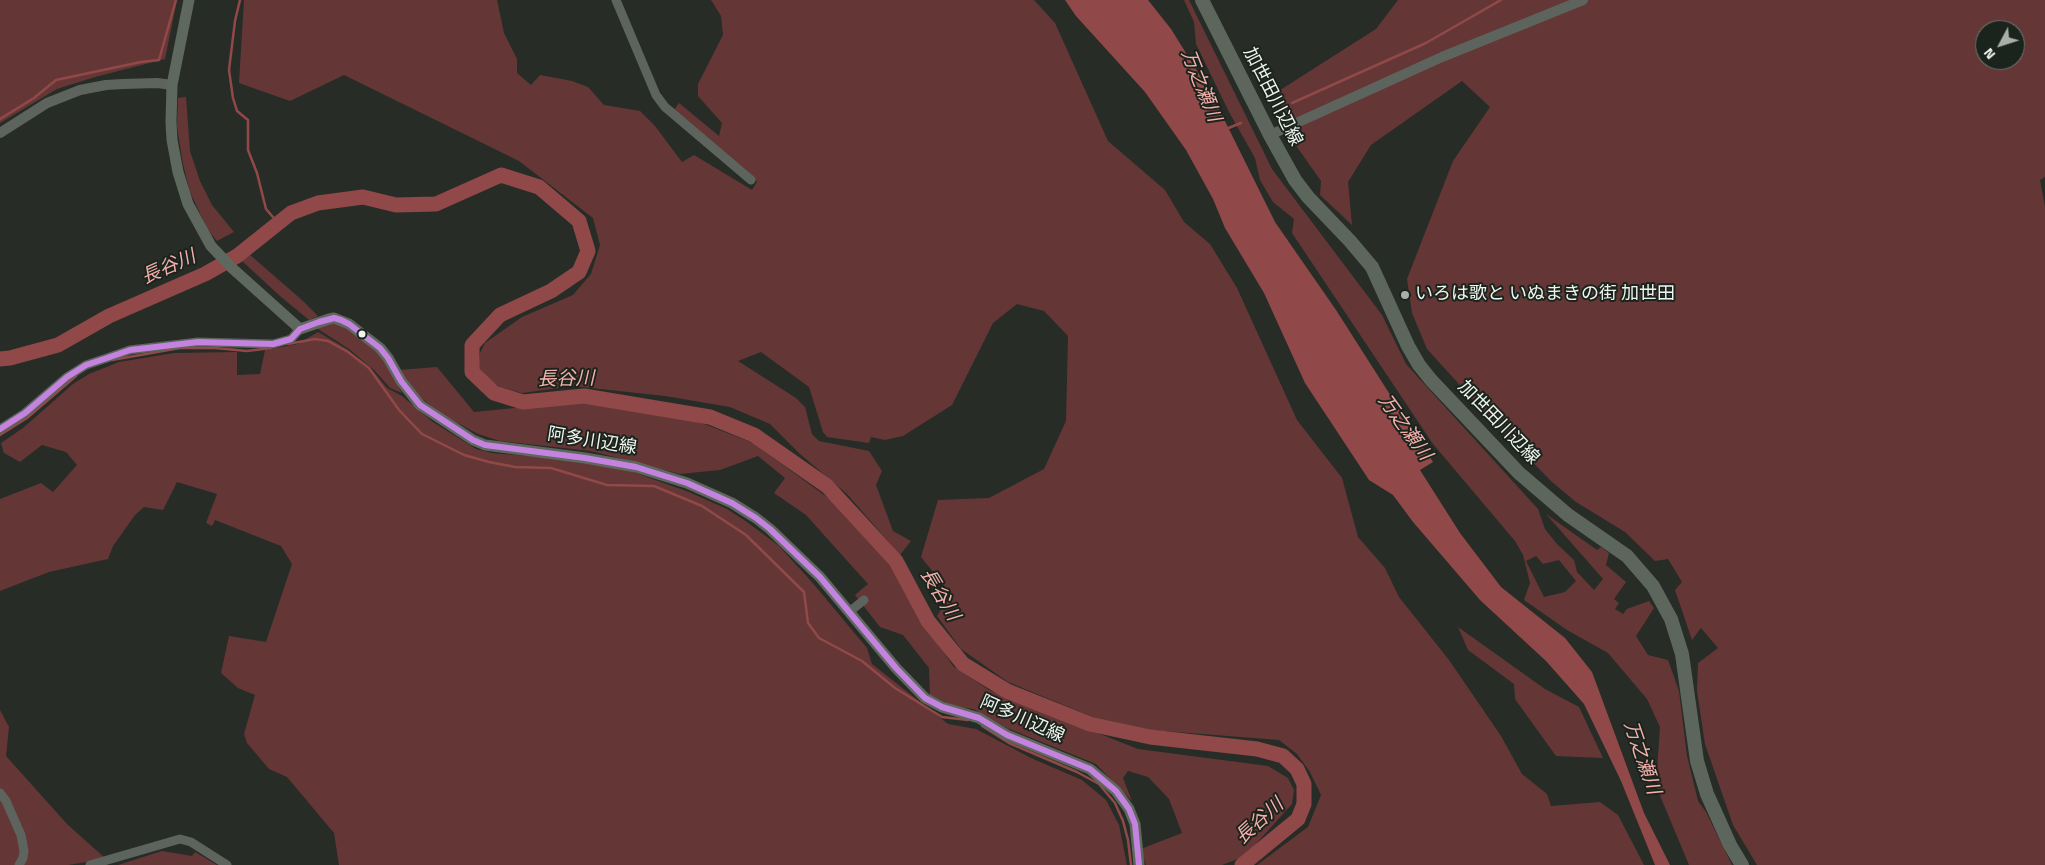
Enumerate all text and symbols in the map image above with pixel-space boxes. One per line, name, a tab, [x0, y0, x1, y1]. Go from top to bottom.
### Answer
north arrow	[1975, 20, 2025, 70]
street label: 加世田川辺線	[1238, 44, 1306, 150]
text: N	[1978, 44, 2000, 65]
water label: 万之瀬川	[1175, 46, 1225, 126]
water label: 長谷川	[138, 246, 200, 290]
place label: いろは歌と いぬまきの街 加世田	[1415, 284, 1675, 306]
marker: いろは歌と いぬまきの街 加世田	[1399, 289, 1411, 301]
unlabelled marker	[357, 329, 367, 339]
water label: 長谷川	[537, 368, 595, 392]
street label: 加世田川辺線	[1453, 377, 1543, 469]
water label: 万之瀬川	[1372, 391, 1436, 465]
street label: 阿多川辺線	[546, 424, 638, 460]
water label: 長谷川	[915, 565, 963, 625]
street label: 阿多川辺線	[976, 692, 1068, 748]
water label: 万之瀬川	[1618, 718, 1664, 798]
water label: 長谷川	[1231, 794, 1289, 850]

